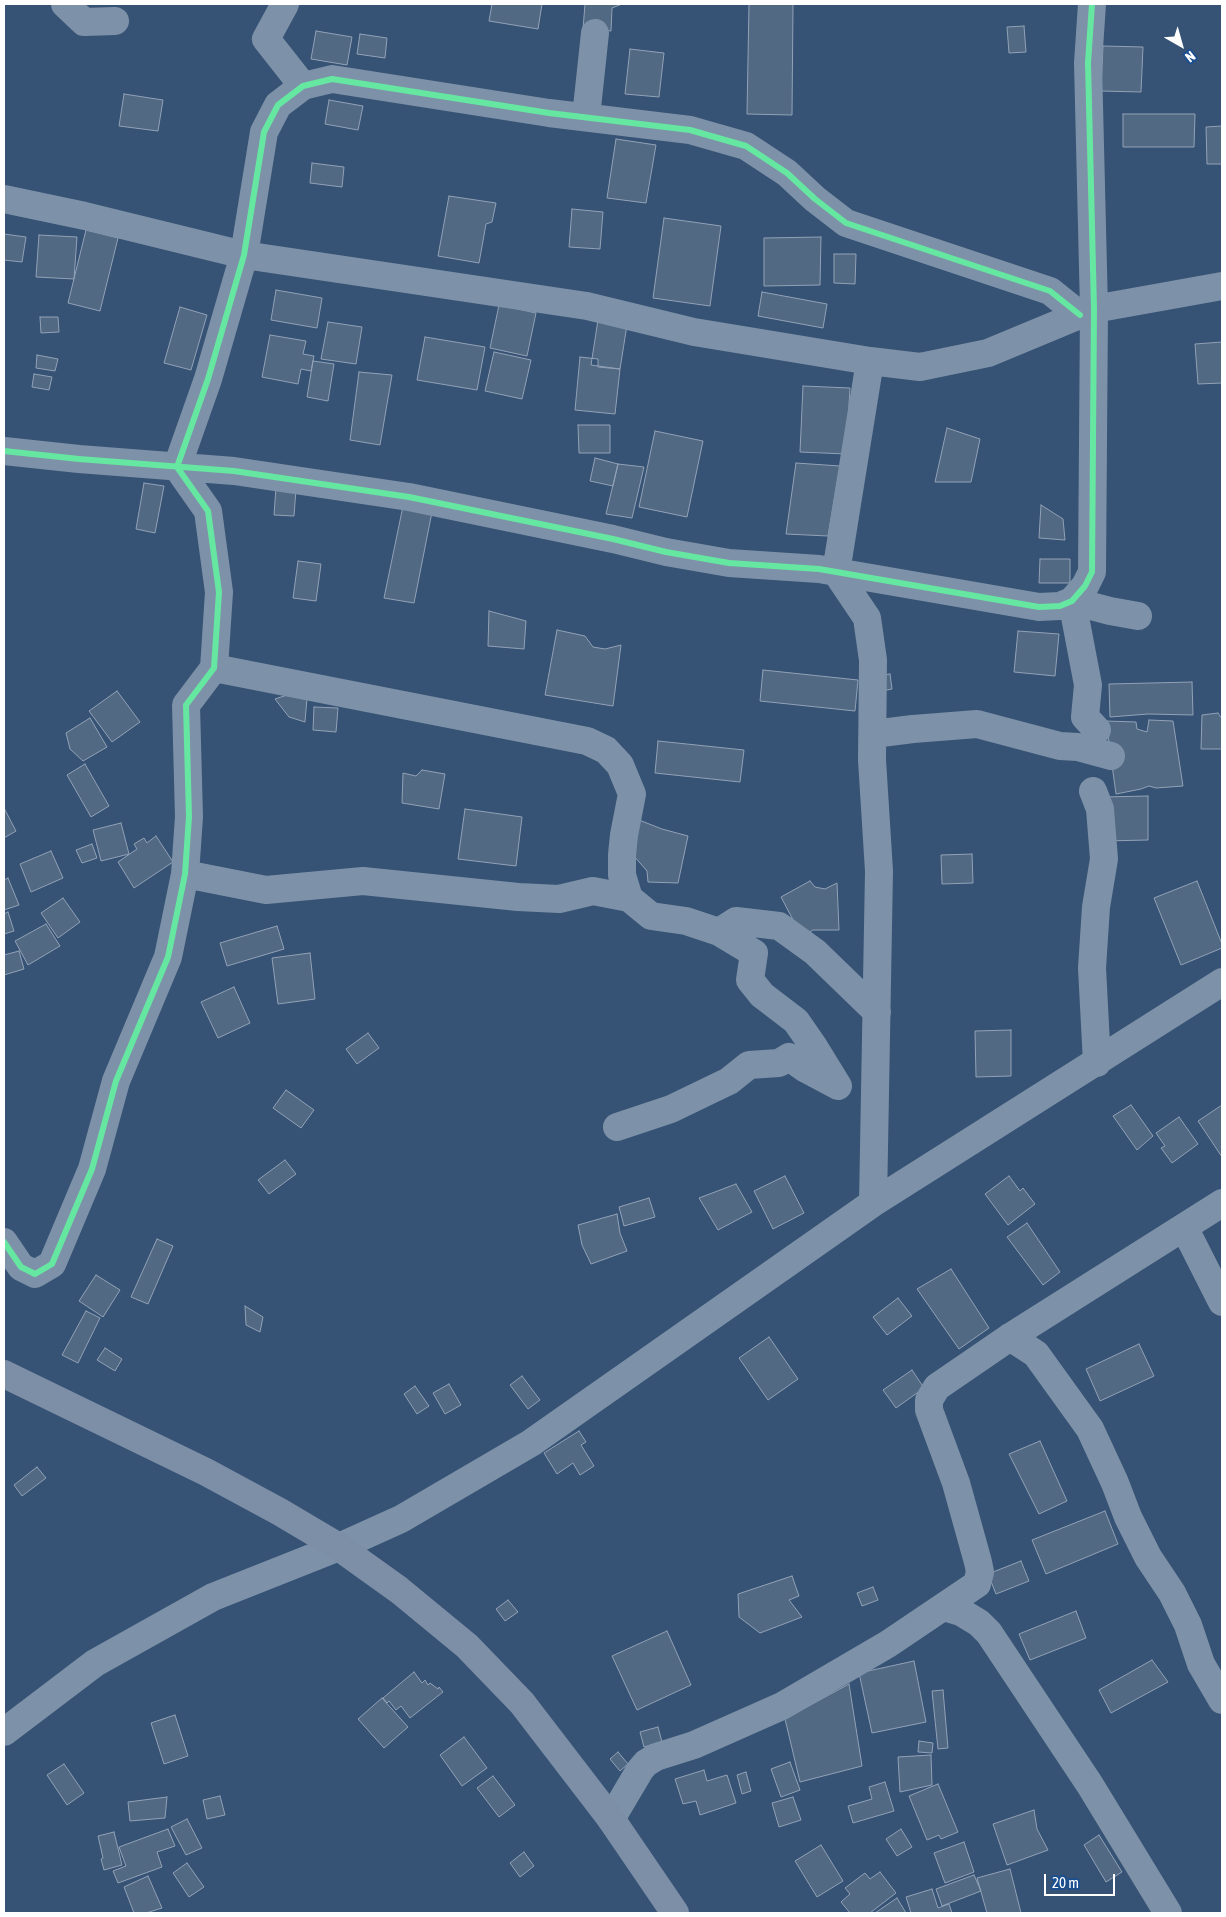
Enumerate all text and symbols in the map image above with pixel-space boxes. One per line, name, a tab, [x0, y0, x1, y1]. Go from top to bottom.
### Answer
north arrow	[1156, 20, 1206, 70]
text: N	[1182, 48, 1198, 66]
scale bar	[1046, 1864, 1117, 1896]
text: 20 m	[1052, 1874, 1079, 1891]

